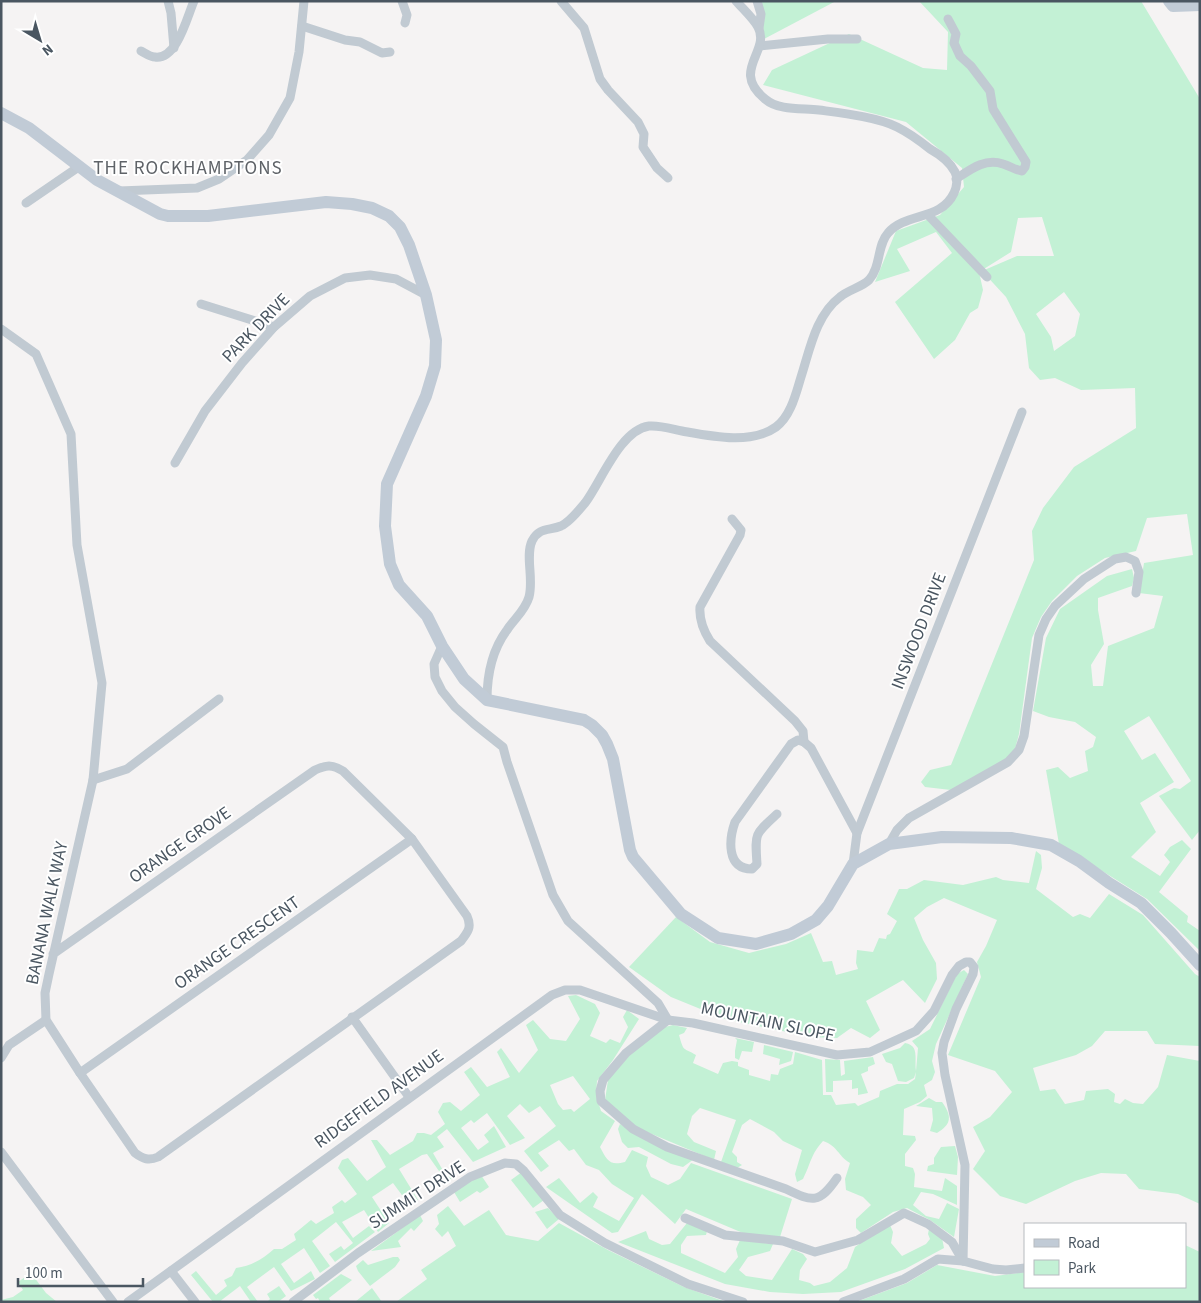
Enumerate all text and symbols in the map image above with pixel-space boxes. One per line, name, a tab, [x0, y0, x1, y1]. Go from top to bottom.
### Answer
north arrow	[15, 15, 65, 65]
text: N	[38, 39, 57, 60]
district label: THE ROCKHAMPTONS	[93, 155, 283, 182]
street label: PARK DRIVE	[216, 288, 296, 368]
street label: INSWOOD DRIVE	[885, 569, 953, 693]
street label: ORANGE GROVE	[124, 800, 236, 890]
street label: BANANA WALK WAY	[20, 839, 74, 987]
street label: ORANGE CRESCENT	[169, 890, 305, 996]
street label: MOUNTAIN SLOPE	[699, 996, 837, 1048]
street label: RIDGEFIELD AVENUE	[309, 1044, 449, 1154]
street label: SUMMIT DRIVE	[364, 1155, 470, 1235]
legend	[1024, 1223, 1186, 1288]
text: Road	[1068, 1233, 1100, 1254]
scale bar	[18, 1256, 142, 1288]
text: Park	[1068, 1258, 1097, 1279]
text: 100 m	[25, 1263, 63, 1284]

